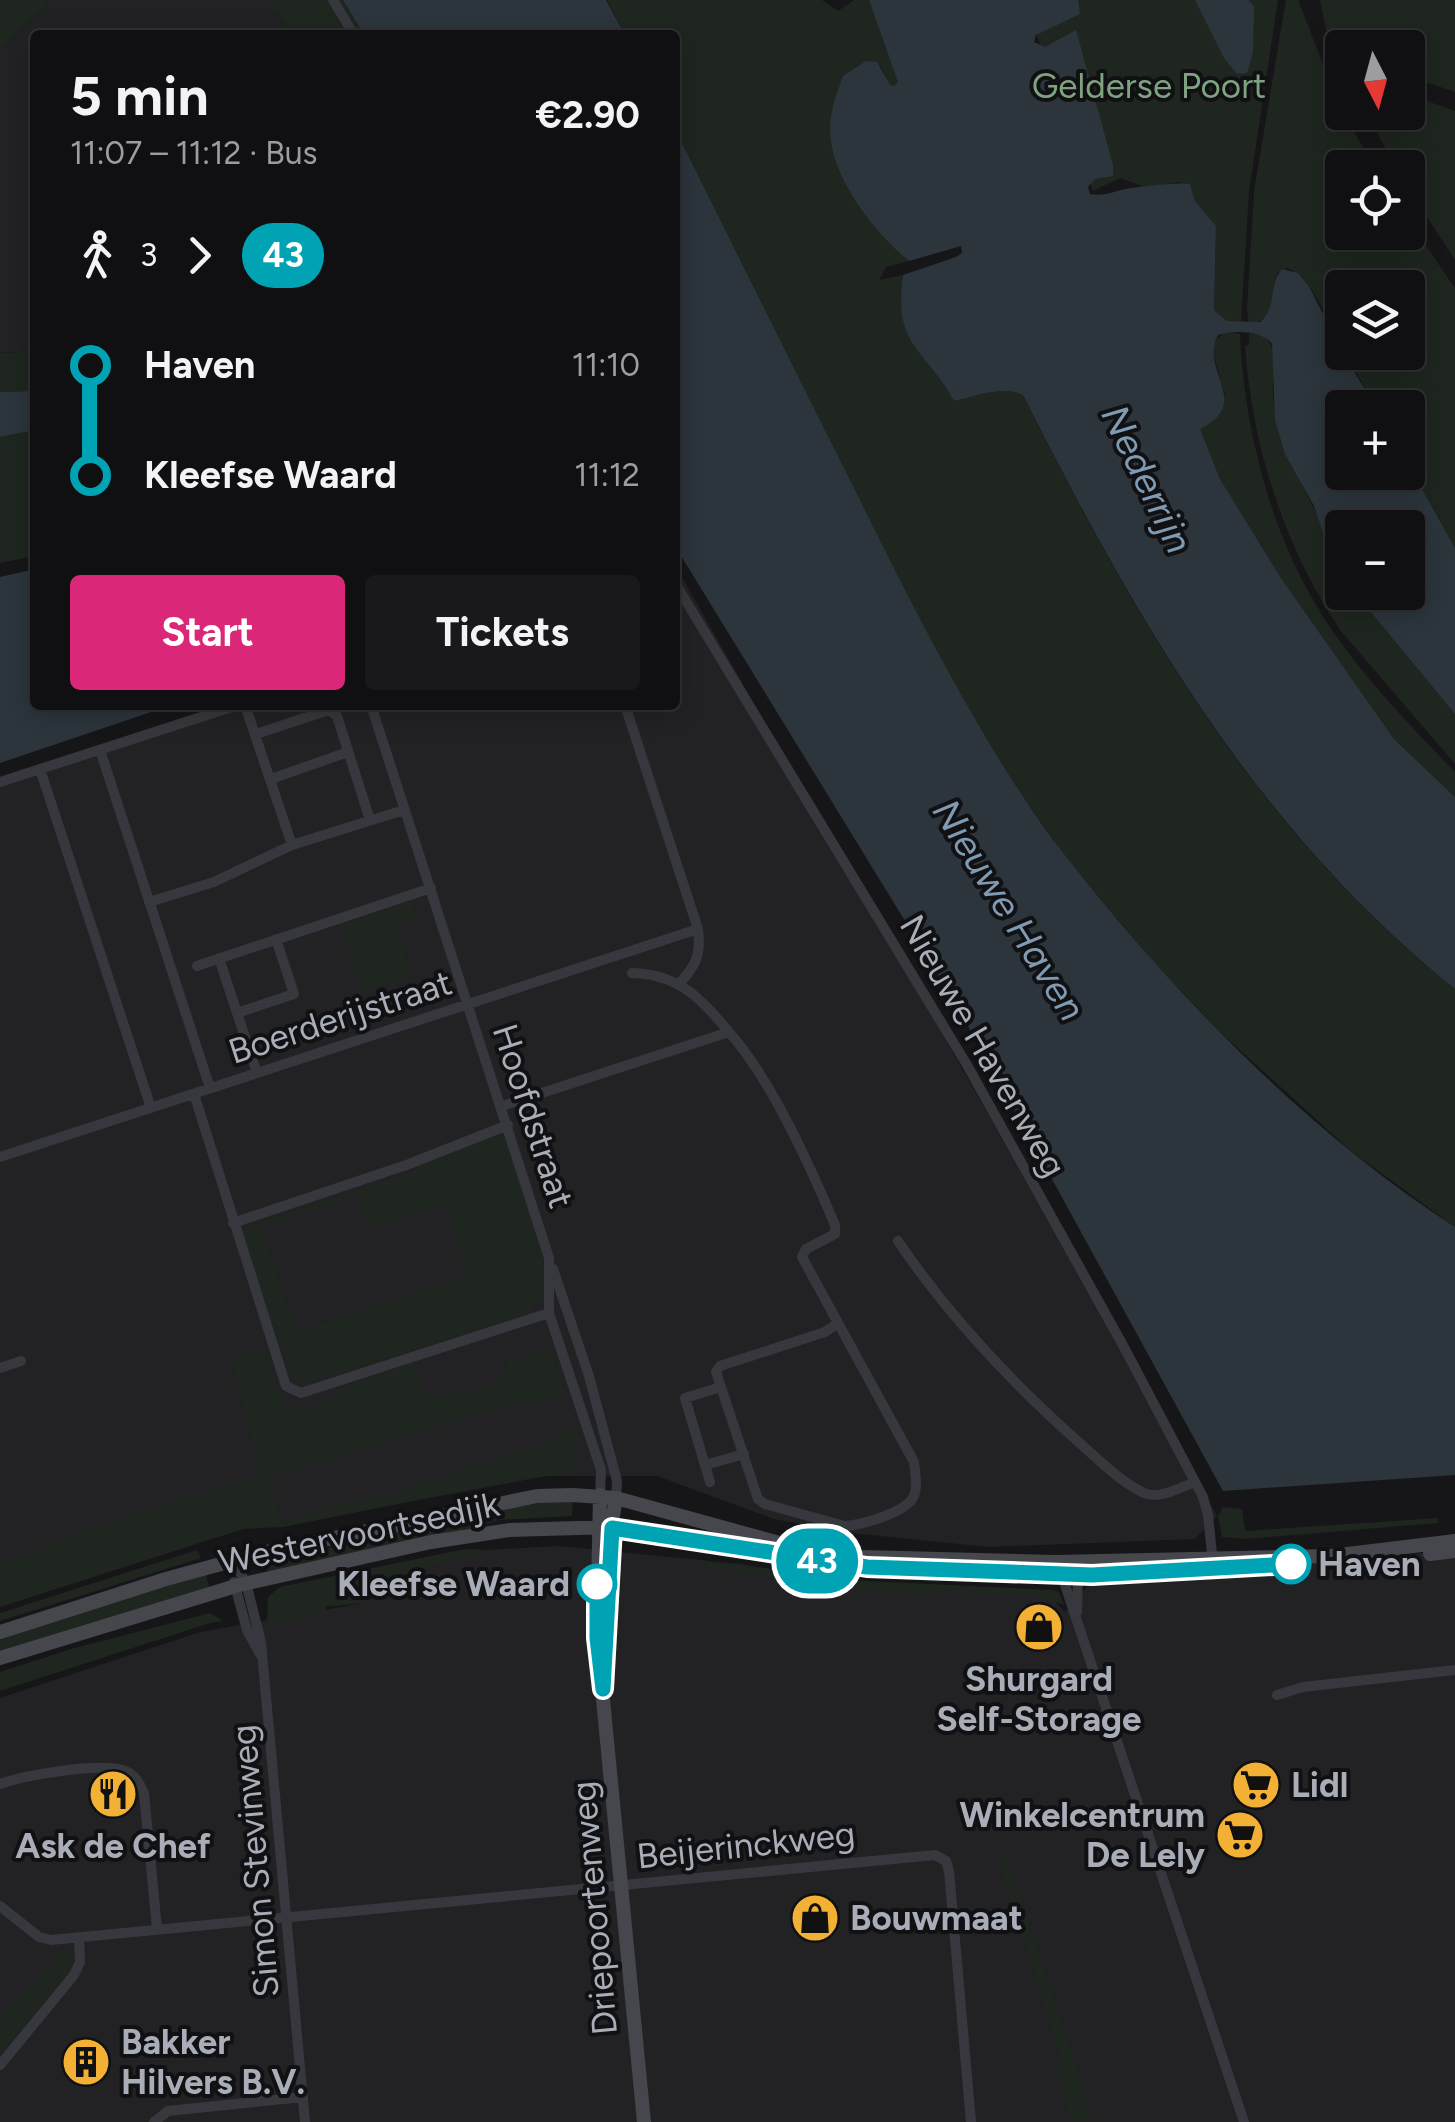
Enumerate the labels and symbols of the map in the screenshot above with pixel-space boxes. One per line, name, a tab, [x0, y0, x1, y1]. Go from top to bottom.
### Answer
north arrow	[1325, 30, 1425, 130]
park label: Gelderse Poort	[1032, 65, 1266, 107]
water label: Nederrijn	[1091, 397, 1203, 561]
water label: Nieuwe Haven	[923, 791, 1095, 1029]
street label: Nieuwe Havenweg	[891, 908, 1075, 1184]
street label: Boerderijstraat	[223, 961, 457, 1073]
street label: Hoofdstraat	[484, 1019, 582, 1213]
street label: Westervoortsedijk	[215, 1483, 503, 1583]
line badge: 43	[772, 1528, 862, 1594]
place label: Haven	[1318, 1543, 1421, 1585]
marker: Haven	[1272, 1545, 1310, 1583]
place label: Kleefse Waard	[337, 1563, 570, 1605]
marker: Kleefse Waard	[578, 1565, 616, 1603]
shop icon: Shurgard Self-Storage	[1013, 1601, 1065, 1653]
place label: Shurgard Self-Storage	[937, 1658, 1141, 1740]
street label: Simon Stevinweg	[222, 1723, 288, 1999]
supermarket icon: Lidl	[1230, 1759, 1282, 1811]
place label: Lidl	[1291, 1764, 1348, 1806]
restaurant icon: Ask de Chef	[87, 1768, 139, 1820]
street label: Driepoortenweg	[562, 1779, 626, 2037]
place label: Winkelcentrum De Lely	[959, 1794, 1206, 1876]
supermarket icon: Winkelcentrum De Lely	[1214, 1809, 1266, 1861]
street label: Beijerinckweg	[635, 1813, 857, 1877]
place label: Ask de Chef	[15, 1825, 211, 1867]
shop icon: Bouwmaat	[789, 1892, 841, 1944]
place label: Bouwmaat	[850, 1897, 1023, 1939]
place label: Bakker Hilvers B.V.	[121, 2021, 305, 2103]
building icon: Bakker Hilvers B.V.	[60, 2036, 112, 2088]

